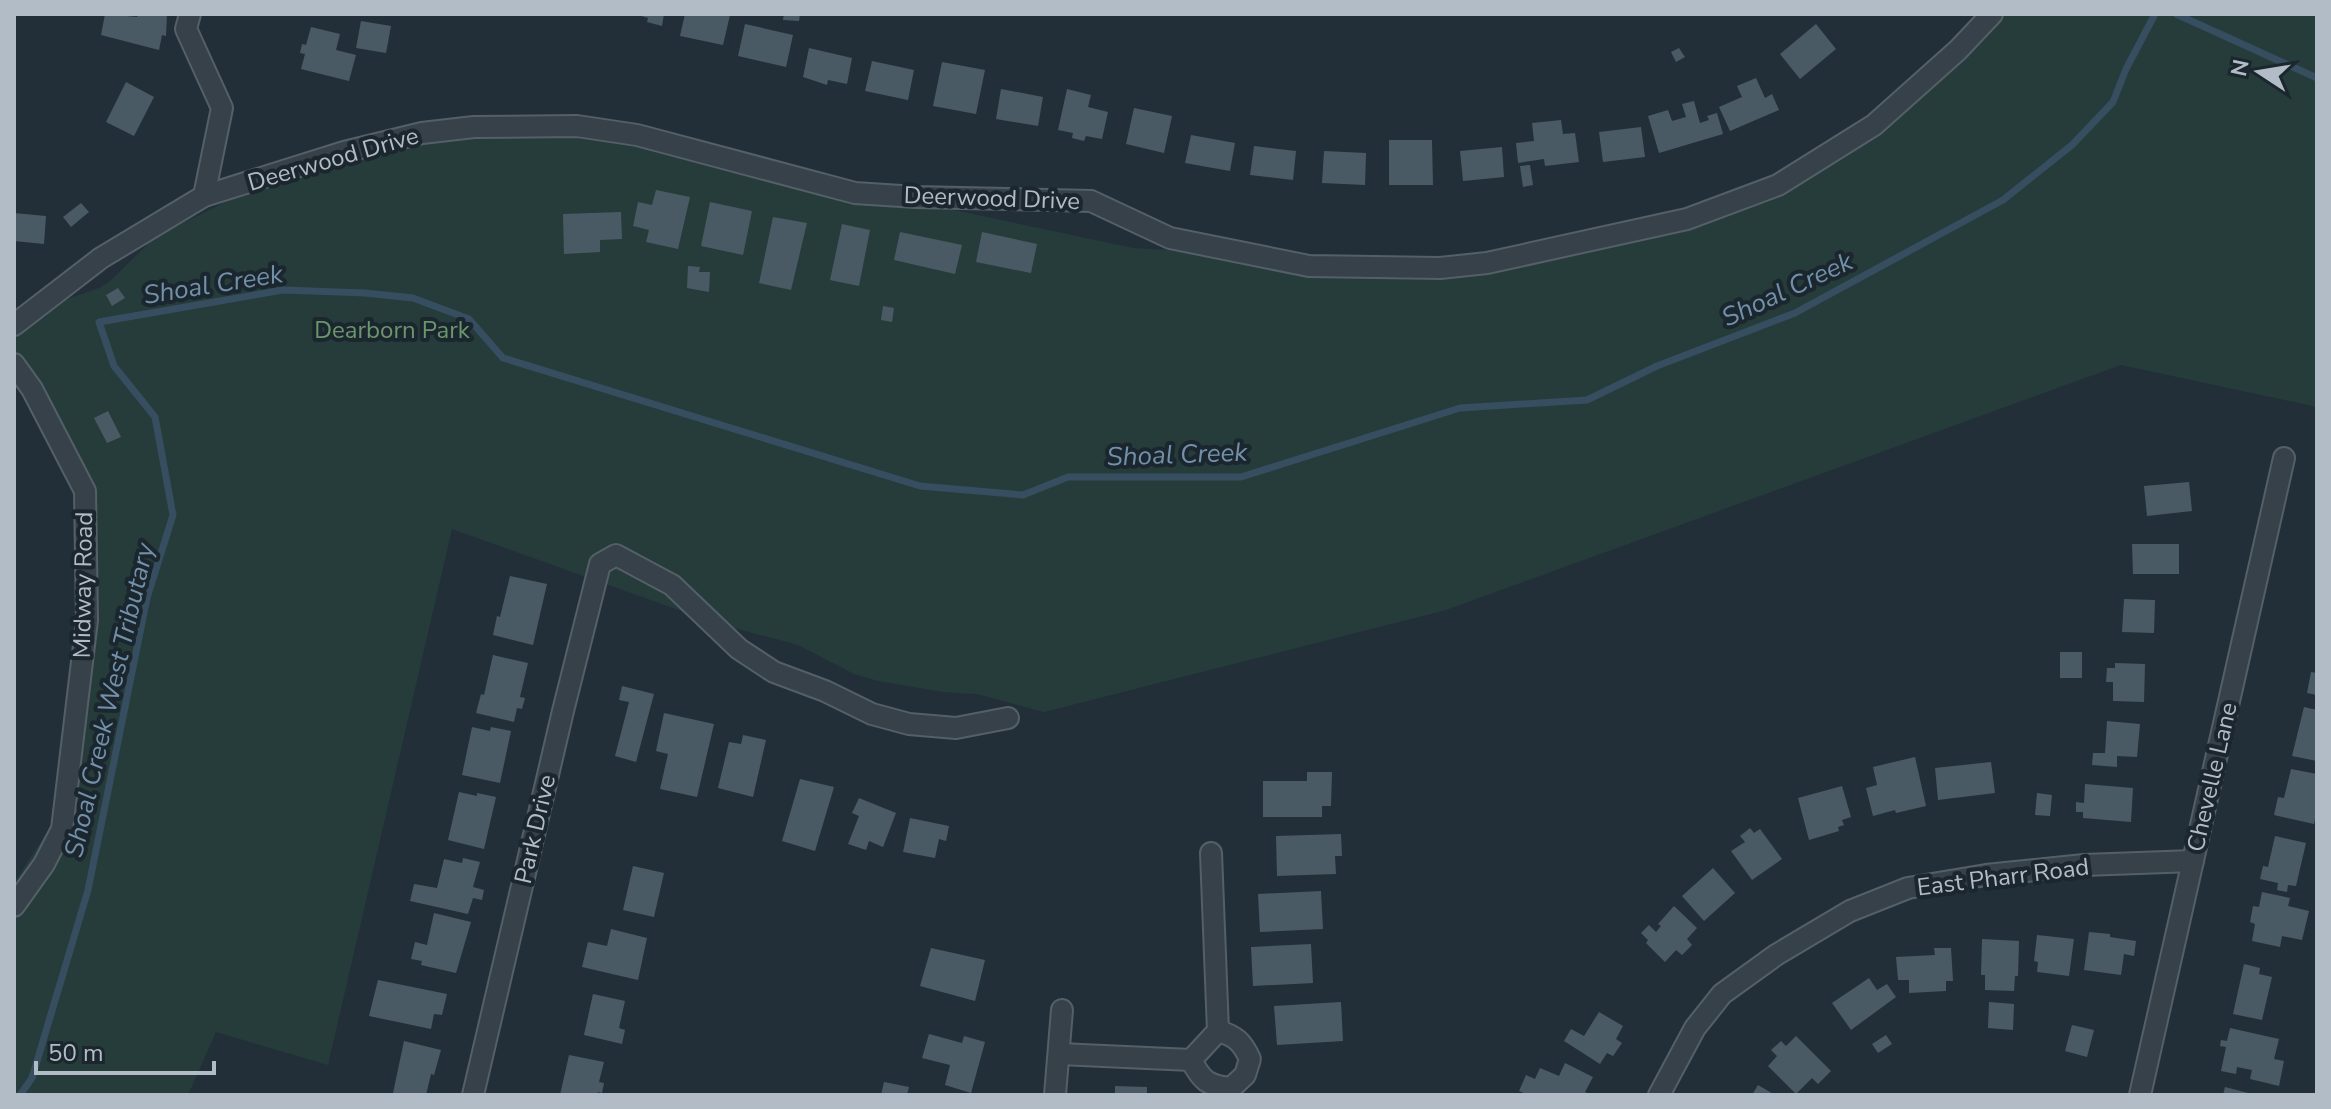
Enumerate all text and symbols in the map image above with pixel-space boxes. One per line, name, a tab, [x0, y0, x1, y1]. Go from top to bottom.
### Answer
north arrow	[2219, 32, 2299, 112]
text: N	[2224, 57, 2257, 79]
street label: Deerwood Drive	[244, 119, 422, 199]
street label: Deerwood Drive	[903, 179, 1081, 217]
water label: Shoal Creek	[1716, 243, 1859, 335]
water label: Shoal Creek	[141, 256, 286, 313]
park label: Dearborn Park	[314, 314, 471, 346]
water label: Shoal Creek	[1106, 435, 1249, 474]
street label: Midway Road	[66, 511, 100, 659]
water label: Shoal Creek West Tributary	[56, 538, 163, 861]
street label: Chevelle Lane	[2179, 699, 2245, 855]
street label: Park Drive	[507, 771, 563, 887]
street label: East Pharr Road	[1915, 851, 2091, 903]
scale bar	[36, 1025, 214, 1075]
text: 50 m	[48, 1037, 104, 1069]

